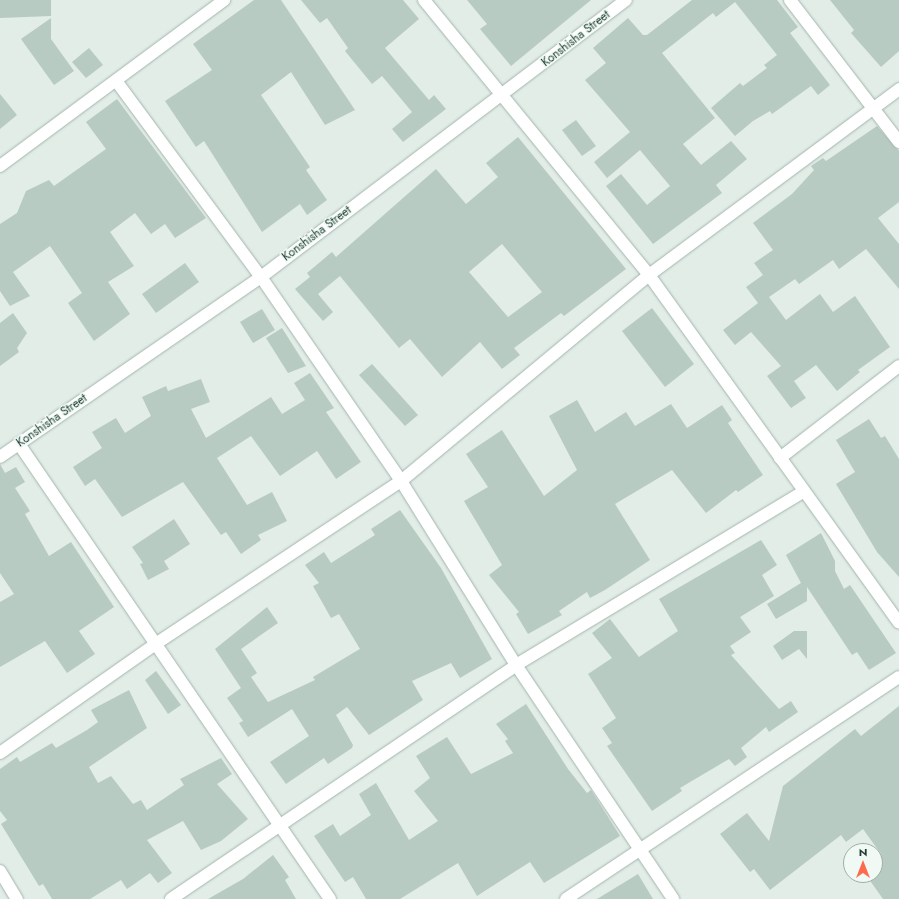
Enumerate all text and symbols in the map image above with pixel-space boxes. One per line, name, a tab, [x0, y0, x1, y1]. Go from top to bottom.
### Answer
street label: Konshisha Street	[539, 8, 613, 70]
street label: Konshisha Street	[280, 203, 354, 265]
street label: Konshisha Street	[14, 391, 90, 451]
north arrow	[843, 843, 883, 883]
text: N	[859, 844, 867, 860]

